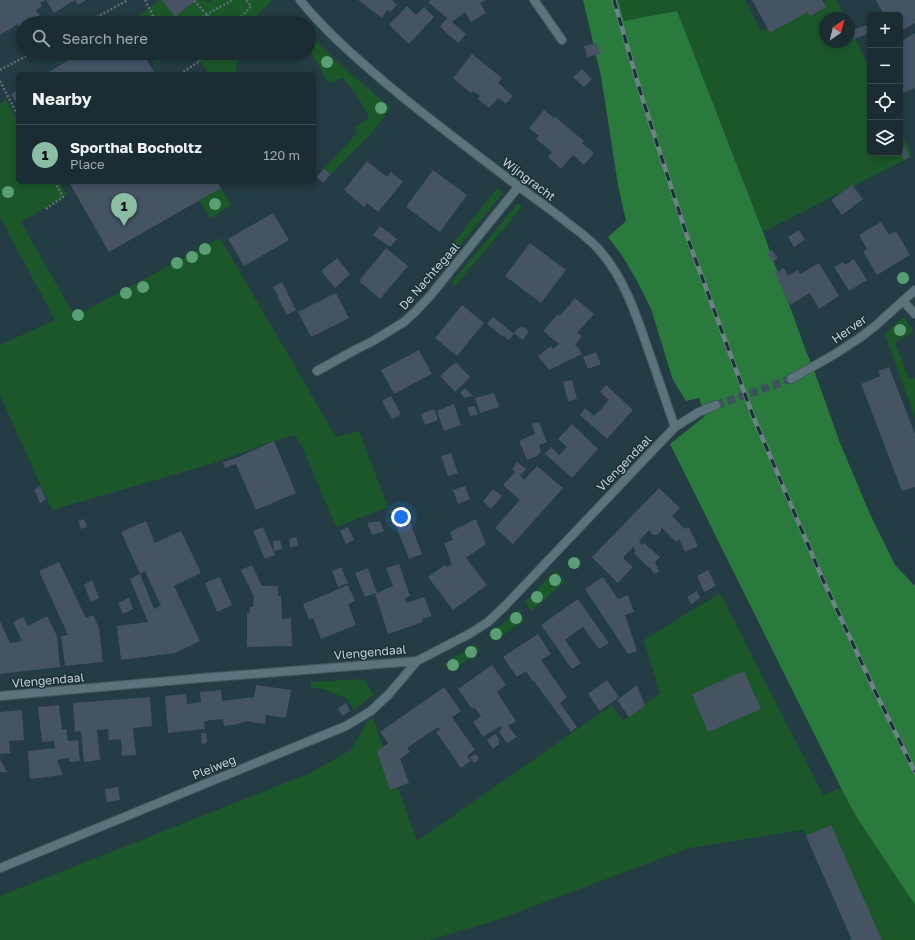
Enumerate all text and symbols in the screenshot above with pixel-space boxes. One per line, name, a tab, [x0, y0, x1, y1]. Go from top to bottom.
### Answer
north arrow	[819, 12, 855, 48]
map controls	[867, 12, 903, 156]
button: +	[867, 12, 903, 48]
search box	[16, 16, 316, 60]
icon: search	[30, 27, 52, 49]
text: Search here	[62, 29, 148, 47]
button: −	[867, 48, 903, 84]
button: locate	[867, 84, 903, 120]
text: Nearby	[32, 88, 92, 109]
button: layers	[867, 120, 903, 156]
text: Sporthal Bocholtz	[70, 138, 202, 156]
text: 1	[42, 147, 48, 163]
text: 120 m	[263, 147, 300, 163]
street label: Wijngracht	[499, 154, 559, 204]
text: Place	[70, 156, 105, 172]
pin: 1	[111, 193, 137, 226]
street label: De Nachtegaal	[396, 239, 463, 313]
street label: Herver	[829, 311, 870, 346]
street label: Vlengendaal	[593, 432, 655, 494]
your location	[391, 507, 411, 527]
street label: Vlengendaal	[333, 641, 407, 663]
street label: Vlengendaal	[11, 669, 85, 691]
street label: Pleiweg	[190, 751, 238, 783]

